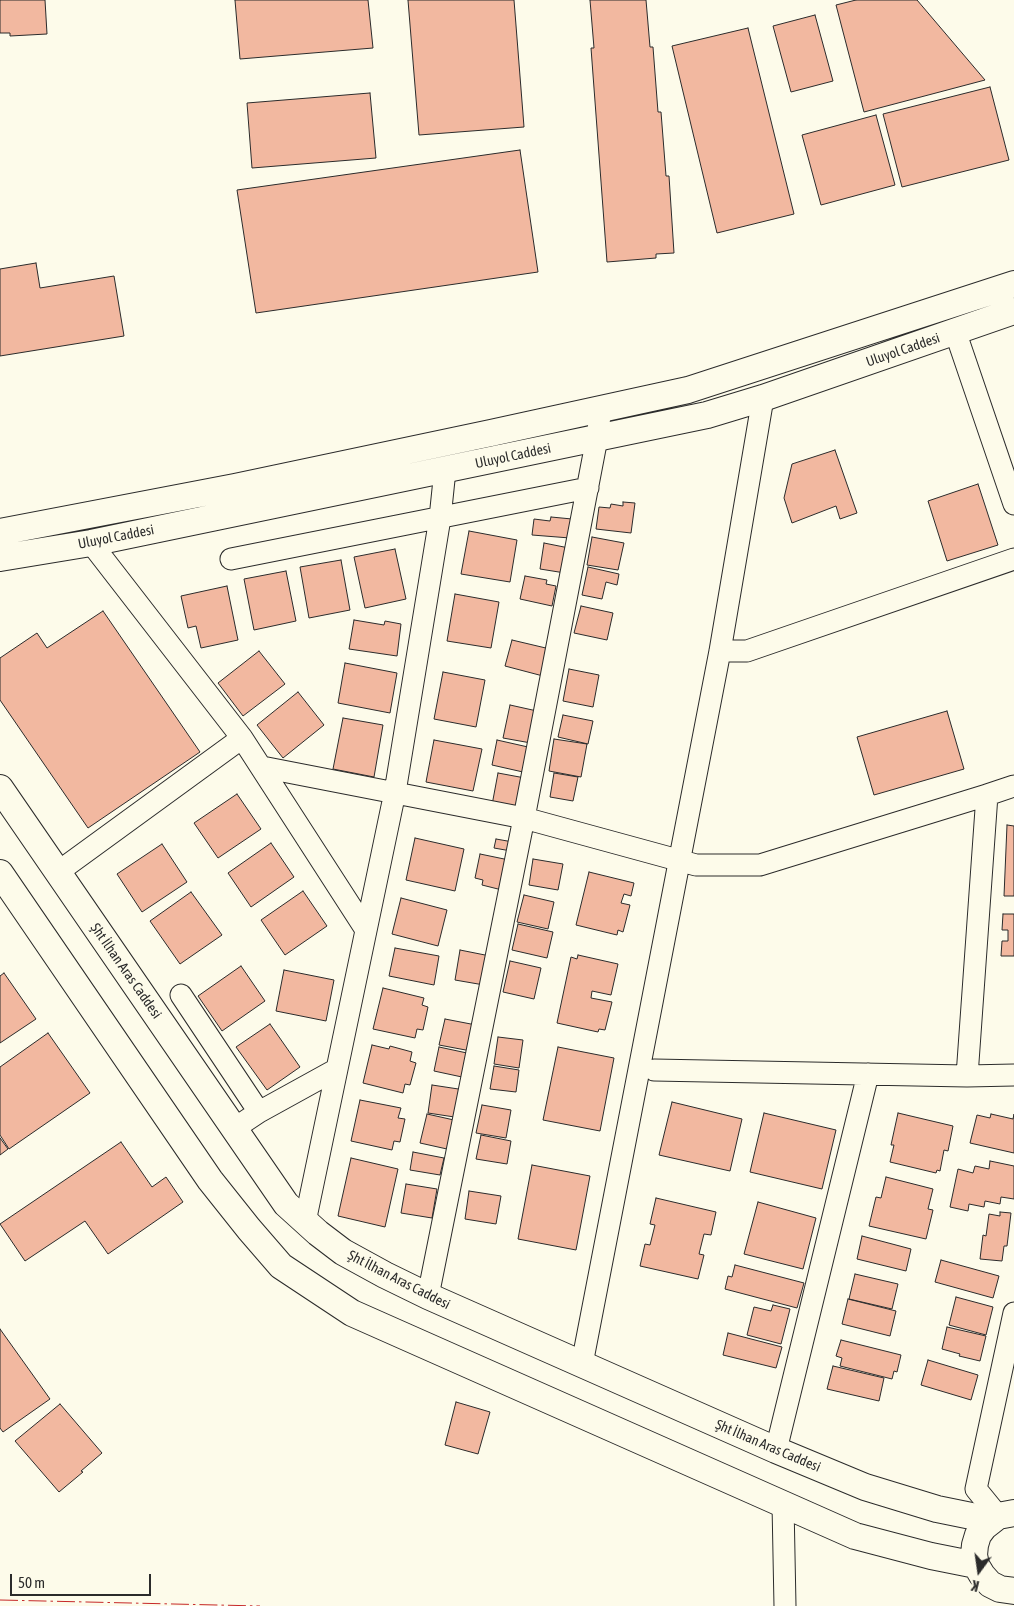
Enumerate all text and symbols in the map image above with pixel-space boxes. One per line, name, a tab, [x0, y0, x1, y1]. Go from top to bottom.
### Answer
street label: Uluyol Caddesi	[864, 329, 942, 371]
street label: Uluyol Caddesi	[474, 440, 552, 472]
street label: Uluyol Caddesi	[77, 521, 155, 553]
street label: Şht İlhan Aras Caddesi	[87, 920, 165, 1022]
street label: Şht İlhan Aras Caddesi	[345, 1247, 453, 1313]
street label: Şht İlhan Aras Caddesi	[713, 1416, 823, 1476]
north arrow	[954, 1546, 1004, 1596]
scale bar	[12, 1564, 154, 1596]
text: 50 m	[18, 1574, 45, 1591]
text: K	[970, 1577, 981, 1594]

